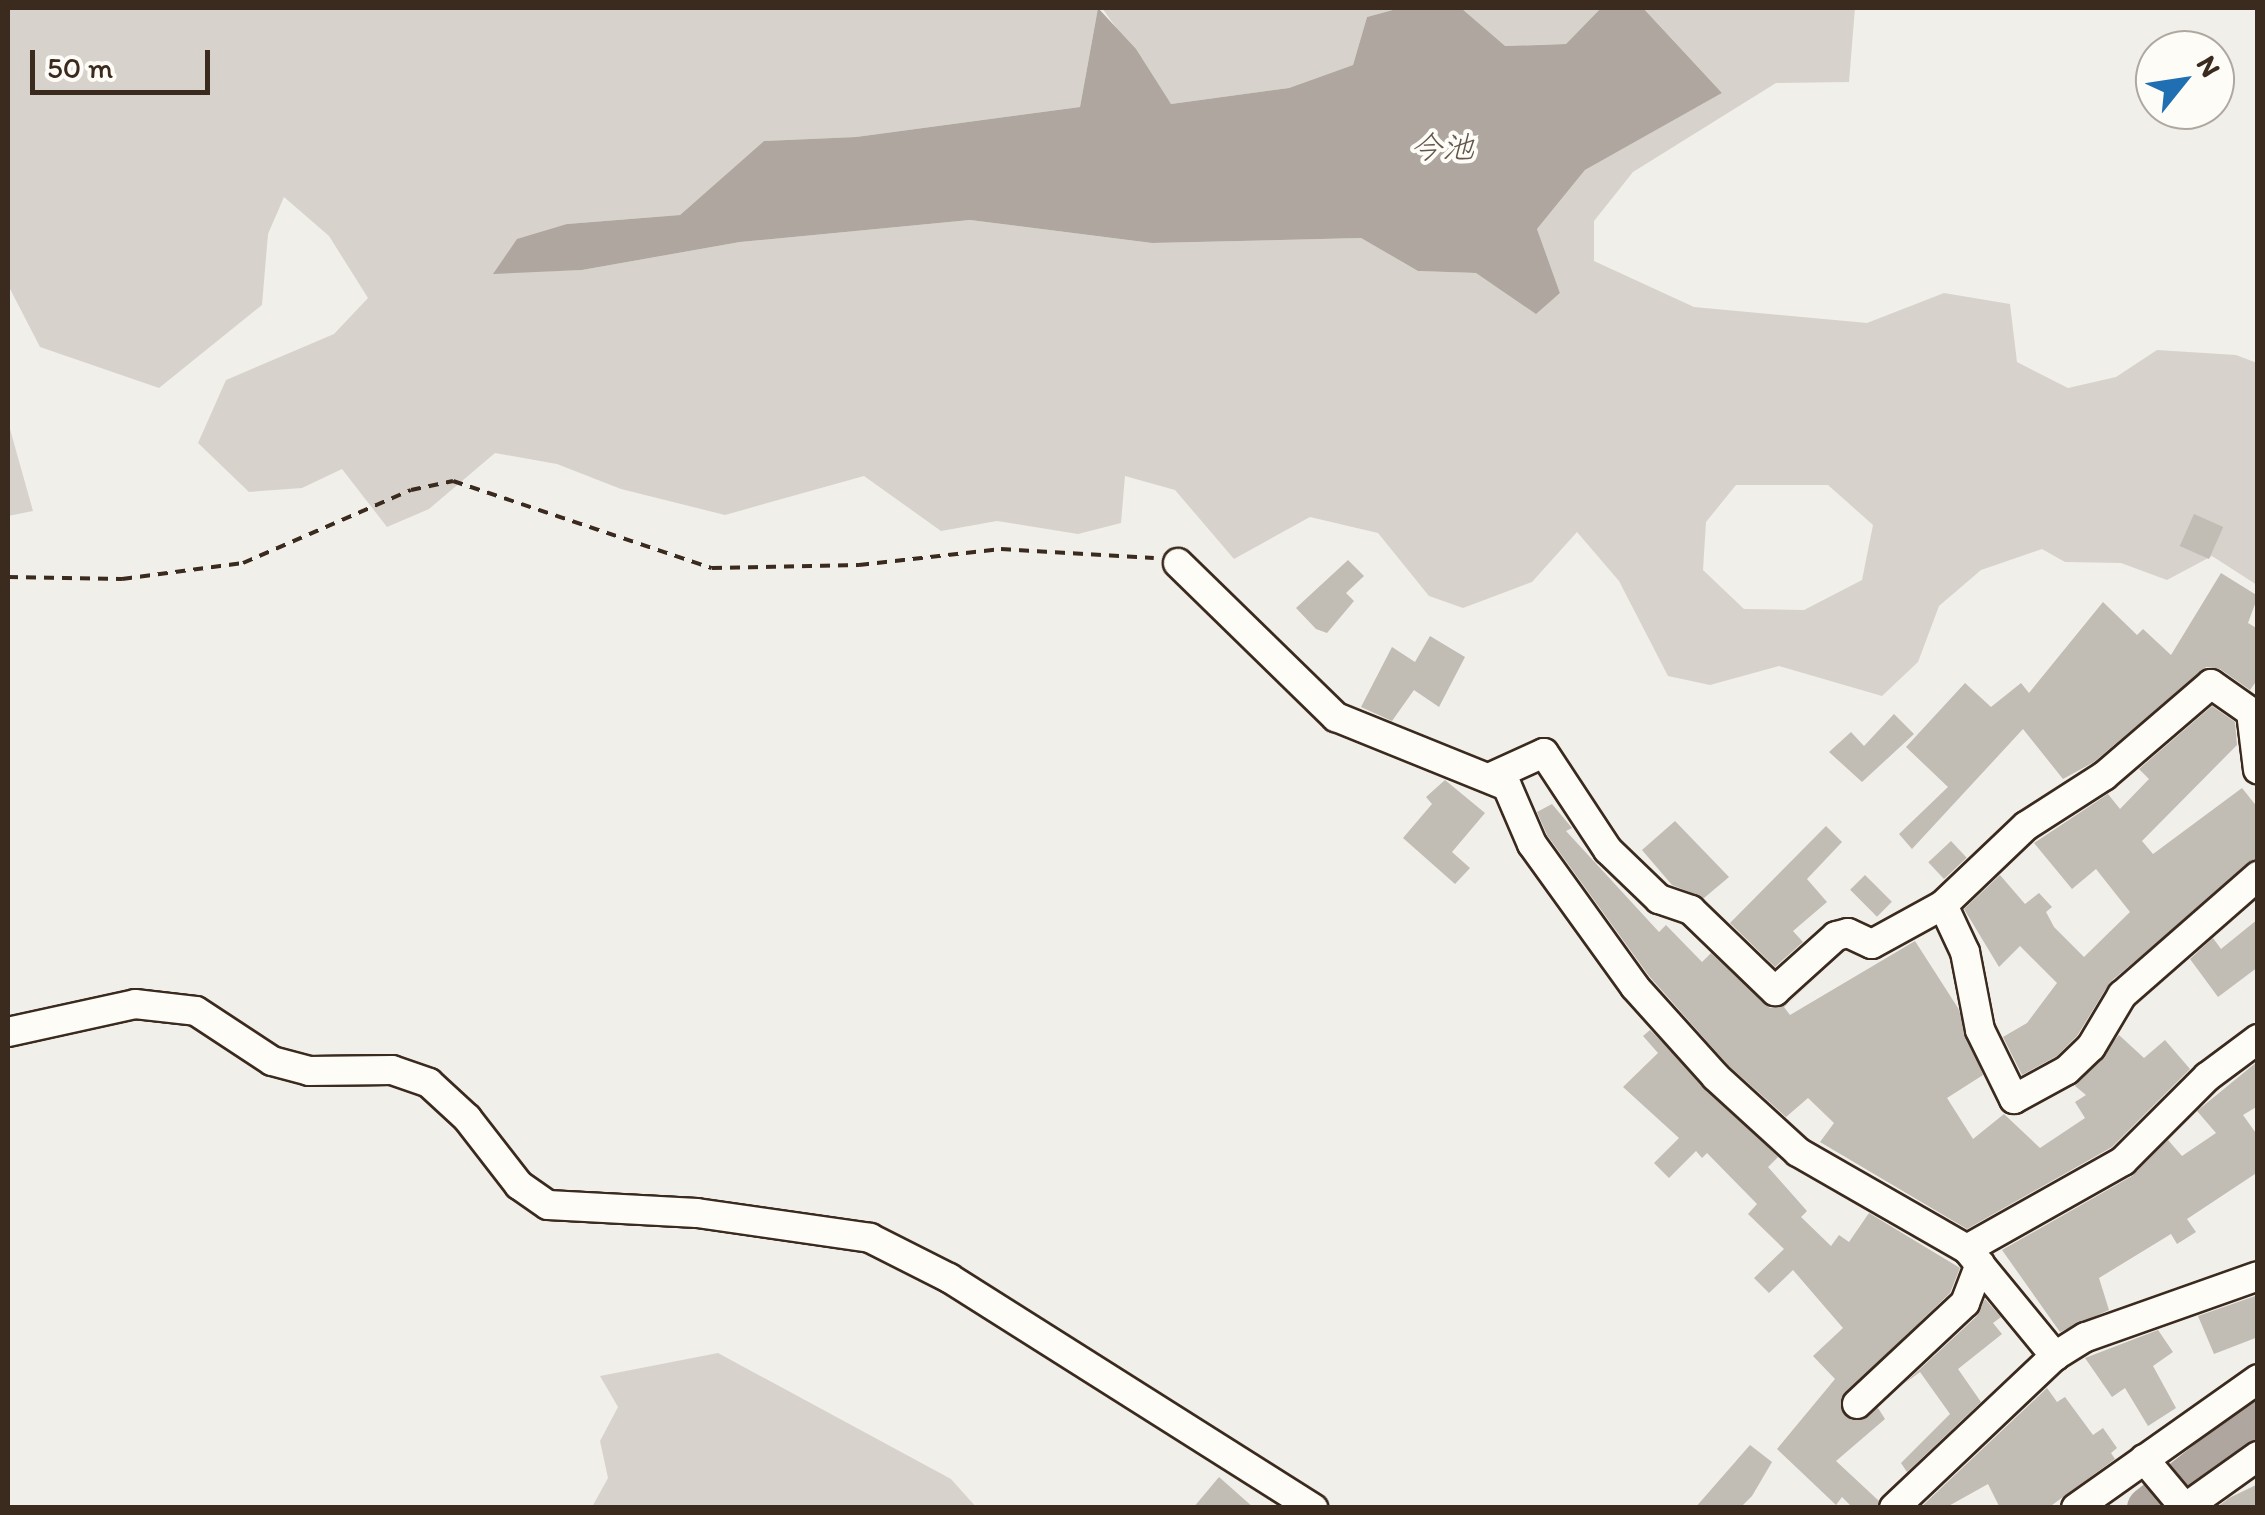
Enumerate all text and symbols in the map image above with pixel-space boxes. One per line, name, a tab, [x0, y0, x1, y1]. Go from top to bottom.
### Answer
scale bar	[35, 30, 215, 92]
north arrow	[2135, 30, 2235, 130]
text: 50 m	[47, 49, 113, 86]
text: N	[2190, 49, 2229, 83]
water label: 今池	[1410, 128, 1474, 166]

